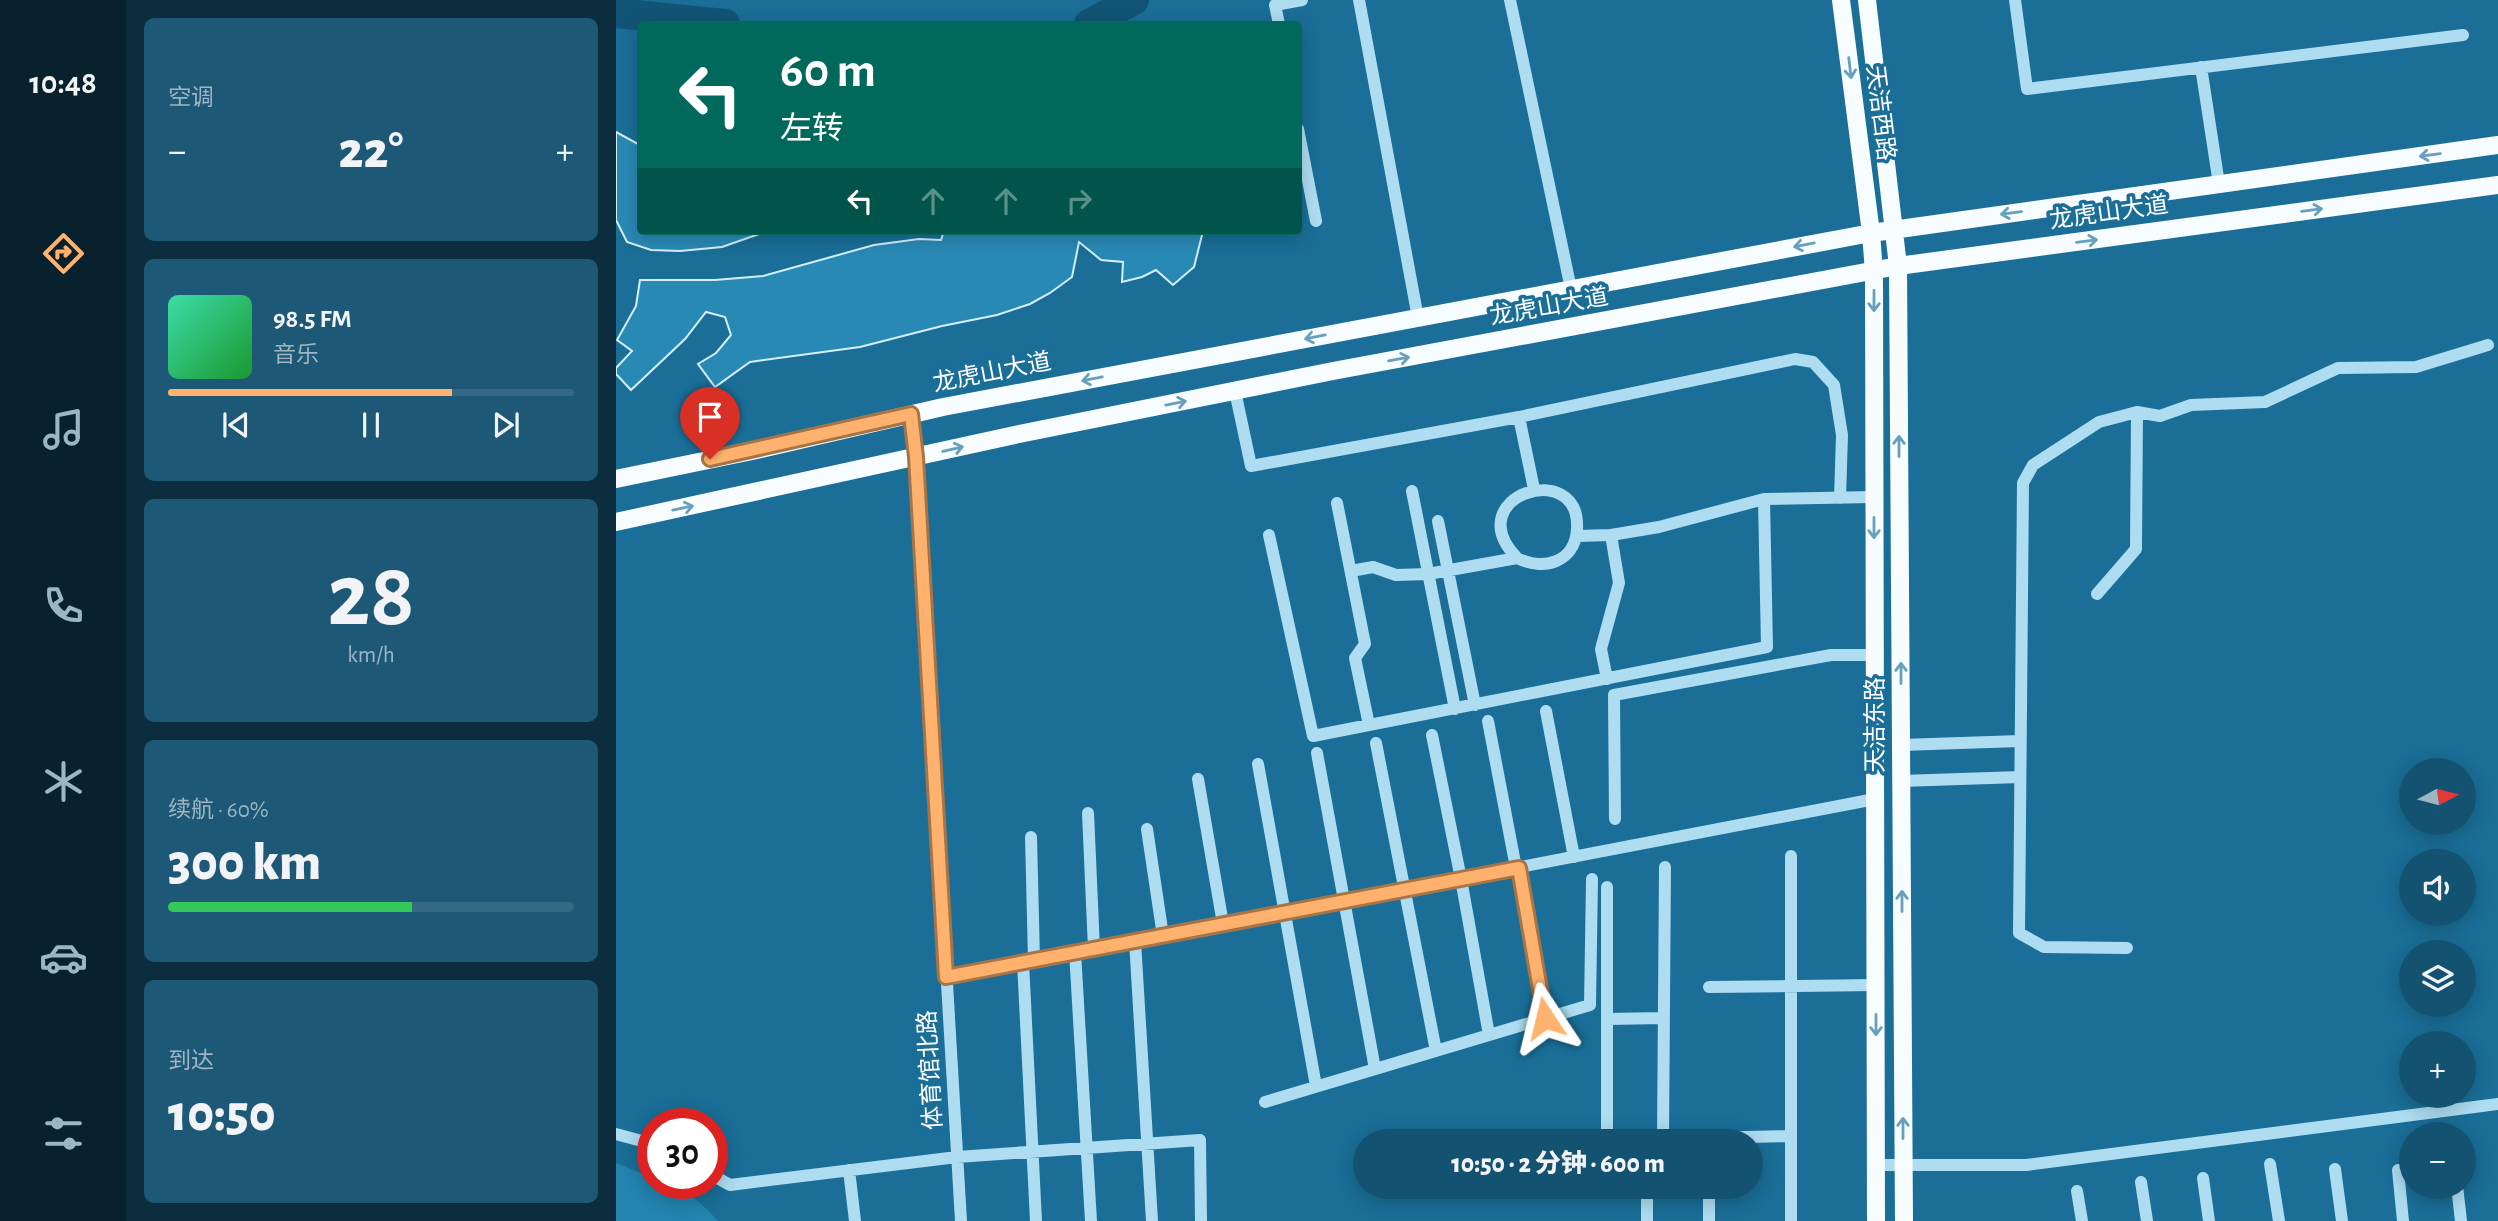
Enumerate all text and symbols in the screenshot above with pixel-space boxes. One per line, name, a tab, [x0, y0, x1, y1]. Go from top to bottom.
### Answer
text: 60 m	[780, 47, 876, 96]
icon: left	[665, 49, 756, 140]
one-way arrow	[1843, 56, 1856, 79]
street label: 天洁西路	[1862, 64, 1900, 162]
text: 10:48	[29, 67, 97, 99]
text: 空调	[168, 87, 214, 110]
text: 左转	[780, 113, 844, 145]
text: 22°	[338, 125, 404, 177]
text: −	[168, 133, 186, 171]
text: +	[556, 133, 574, 171]
one-way arrow	[2420, 148, 2442, 161]
icon: left	[841, 182, 879, 220]
icon: ahead	[914, 182, 952, 220]
icon: ahead	[987, 182, 1025, 220]
icon: right	[1060, 182, 1098, 220]
street label: 龙虎山大道	[2048, 191, 2170, 233]
one-way arrow	[2300, 203, 2323, 216]
one-way arrow	[2000, 207, 2023, 220]
icon: directions	[39, 229, 88, 278]
one-way arrow	[2075, 234, 2097, 247]
one-way arrow	[1793, 239, 1816, 253]
street label: 龙虎山大道	[1487, 283, 1610, 329]
one-way arrow	[1867, 289, 1881, 312]
text: 98.5 FM	[273, 306, 352, 332]
one-way arrow	[1304, 331, 1327, 344]
text: 音乐	[273, 344, 319, 367]
street label: 龙虎山大道	[930, 348, 1053, 396]
one-way arrow	[1387, 352, 1410, 366]
one-way arrow	[1081, 372, 1104, 386]
pin	[680, 387, 740, 459]
one-way arrow	[1164, 396, 1187, 409]
icon: arrive	[691, 398, 729, 436]
icon: music	[39, 405, 88, 454]
icon: previous	[217, 406, 255, 444]
icon: pause	[352, 406, 390, 444]
icon: next	[487, 406, 525, 444]
one-way arrow	[1892, 435, 1906, 458]
one-way arrow	[941, 442, 964, 455]
one-way arrow	[671, 501, 694, 515]
one-way arrow	[1867, 517, 1881, 540]
text: 28	[327, 551, 415, 642]
icon: phone	[39, 581, 88, 630]
text: km/h	[347, 644, 395, 667]
one-way arrow	[1894, 662, 1908, 685]
street label: 天洁东路	[1862, 677, 1888, 773]
icon: climate	[39, 757, 88, 806]
north arrow	[2399, 758, 2476, 835]
map controls	[2399, 758, 2476, 1199]
text: 续航 · 60%	[168, 799, 269, 822]
text: 300 km	[168, 837, 321, 889]
button: sound	[2399, 849, 2476, 926]
one-way arrow	[1895, 890, 1909, 913]
icon: car	[39, 933, 88, 982]
button: layers	[2399, 940, 2476, 1017]
position arrow	[1508, 981, 1582, 1055]
street label: 体育馆北路	[914, 1009, 946, 1131]
one-way arrow	[1869, 1014, 1883, 1037]
button: +	[2399, 1031, 2476, 1108]
text: 到达	[168, 1050, 214, 1073]
text: 10:50	[168, 1088, 276, 1140]
speed limit sign: 30	[637, 1108, 728, 1199]
icon: filters	[39, 1109, 88, 1158]
one-way arrow	[1896, 1117, 1910, 1140]
button: −	[2399, 1122, 2476, 1199]
text: 10:50 · 2 分钟 · 600 m	[1451, 1151, 1665, 1177]

